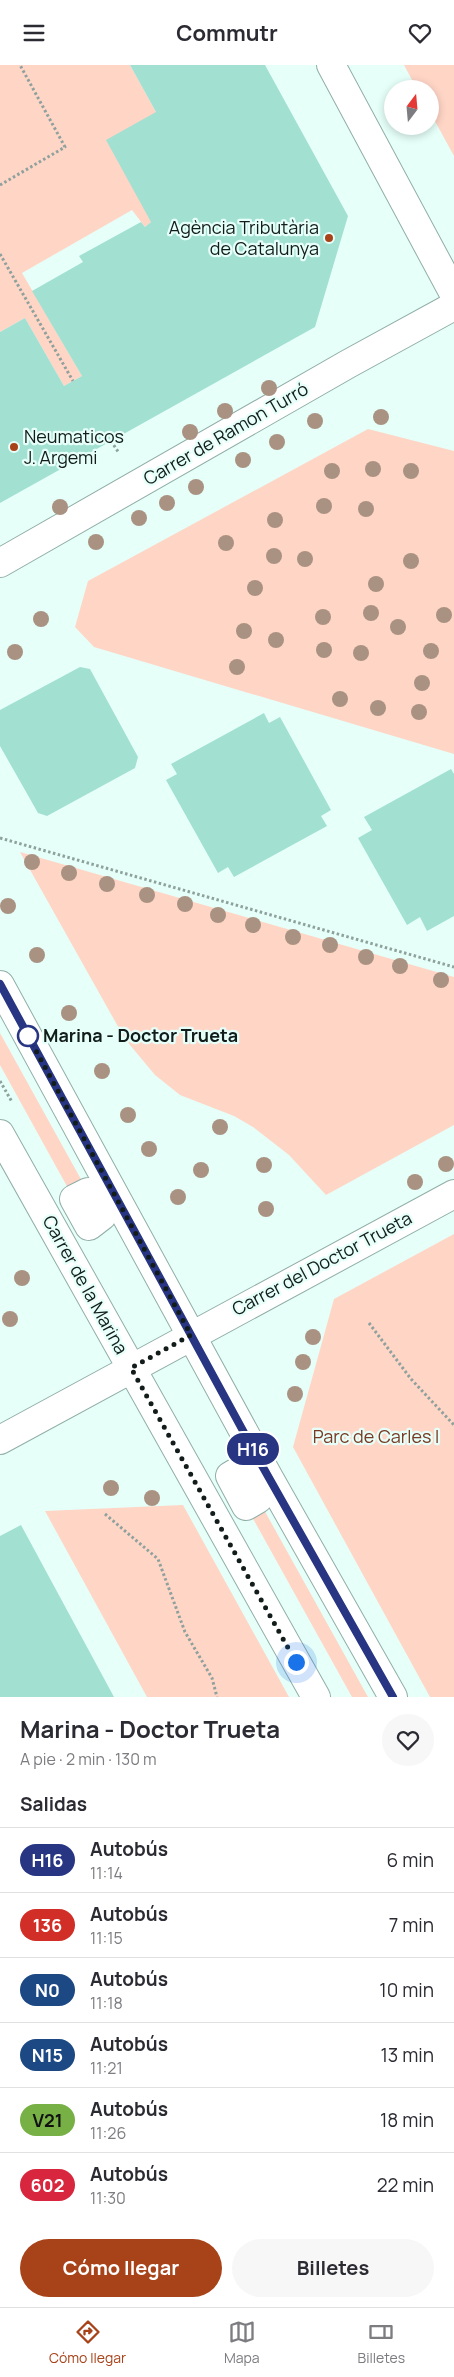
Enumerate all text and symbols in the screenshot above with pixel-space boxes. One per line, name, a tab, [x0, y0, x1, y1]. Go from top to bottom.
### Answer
text: Commutr	[176, 18, 278, 48]
icon: menu	[20, 19, 48, 47]
icon: heart	[406, 19, 434, 47]
north arrow	[384, 80, 439, 135]
map controls	[384, 80, 439, 135]
place label: Agència Tributària de Catalunya	[169, 215, 319, 260]
marker: Agència Tributària de Catalunya	[323, 232, 335, 244]
street label: Carrer de Ramon Turró	[139, 376, 312, 490]
place label: Neumaticos J. Argemi	[24, 424, 124, 469]
marker: Neumaticos J. Argemi	[8, 441, 20, 453]
place label: Marina - Doctor Trueta	[43, 1023, 238, 1047]
marker: Marina - Doctor Trueta	[17, 1025, 39, 1047]
street label: Carrer del Doctor Trueta	[227, 1206, 416, 1321]
street label: Carrer de la Marina	[38, 1211, 134, 1358]
park label: Parc de Carles I	[313, 1424, 439, 1448]
line badge: H16	[224, 1433, 282, 1465]
text: H16	[237, 1437, 269, 1461]
your location	[284, 1650, 309, 1675]
text: Marina - Doctor Trueta	[20, 1712, 280, 1745]
button: heart	[382, 1714, 434, 1766]
text: A pie · 2 min · 130 m	[20, 1748, 157, 1770]
text: Salidas	[20, 1791, 87, 1817]
text: Autobús	[90, 1836, 168, 1862]
text: 6 min	[387, 1847, 434, 1873]
text: H16	[31, 1848, 64, 1872]
text: 11:14	[90, 1862, 123, 1884]
text: Autobús	[90, 1901, 168, 1927]
text: 7 min	[389, 1912, 434, 1938]
text: 136	[33, 1913, 62, 1937]
text: 11:15	[90, 1927, 123, 1949]
text: Autobús	[90, 1966, 168, 1992]
text: 10 min	[379, 1977, 434, 2003]
text: N0	[35, 1978, 60, 2002]
text: 11:18	[90, 1992, 123, 2014]
text: Autobús	[90, 2031, 168, 2057]
text: 13 min	[380, 2042, 434, 2068]
text: N15	[32, 2043, 63, 2067]
text: 11:21	[90, 2057, 123, 2079]
text: Autobús	[90, 2096, 168, 2122]
text: 18 min	[380, 2107, 434, 2133]
text: V21	[32, 2108, 63, 2132]
text: 11:26	[90, 2122, 126, 2144]
text: Autobús	[90, 2161, 168, 2187]
text: 22 min	[377, 2172, 434, 2198]
text: 602	[31, 2173, 64, 2197]
text: 11:30	[90, 2187, 126, 2209]
button: Cómo llegar	[20, 2239, 222, 2297]
button: Billetes	[232, 2239, 434, 2297]
tab: Cómo llegar	[49, 2318, 126, 2367]
tab: Mapa	[224, 2318, 260, 2367]
tab: Billetes	[358, 2318, 405, 2367]

